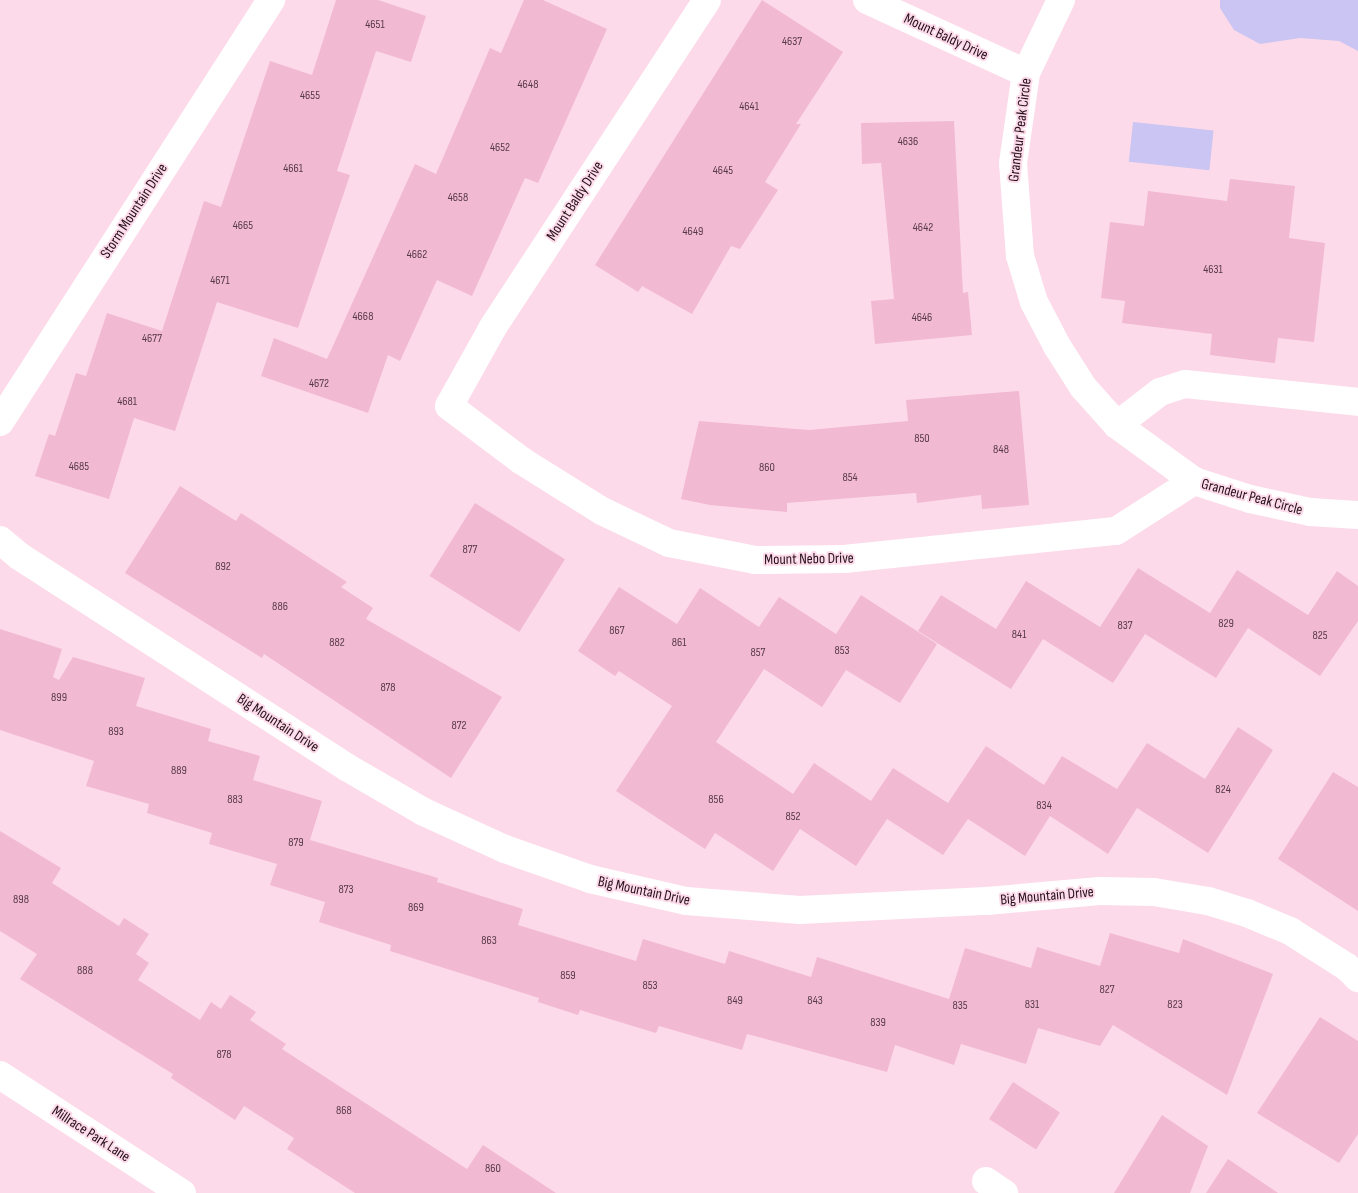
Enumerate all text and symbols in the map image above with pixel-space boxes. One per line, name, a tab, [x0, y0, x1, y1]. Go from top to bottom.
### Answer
street label: Mount Baldy Drive	[901, 10, 991, 64]
house number: 4651	[365, 18, 385, 32]
house number: 4637	[782, 35, 802, 49]
street label: Grandeur Peak Circle	[1005, 77, 1035, 183]
house number: 4648	[518, 78, 538, 92]
house number: 4655	[300, 89, 320, 103]
house number: 4641	[739, 100, 759, 114]
house number: 4636	[898, 135, 918, 149]
house number: 4652	[490, 141, 510, 155]
street label: Mount Baldy Drive	[543, 158, 607, 244]
street label: Storm Mountain Drive	[97, 160, 171, 262]
house number: 4661	[283, 162, 303, 176]
house number: 4645	[713, 164, 733, 178]
house number: 4658	[448, 191, 468, 205]
house number: 4665	[233, 219, 253, 233]
house number: 4642	[913, 221, 933, 235]
house number: 4649	[683, 225, 703, 239]
house number: 4662	[407, 248, 427, 262]
house number: 4631	[1203, 263, 1223, 277]
house number: 4671	[210, 274, 230, 288]
house number: 4668	[353, 310, 373, 324]
house number: 4646	[912, 311, 932, 325]
house number: 4677	[142, 332, 162, 346]
house number: 4672	[309, 377, 329, 391]
house number: 4681	[117, 395, 137, 409]
house number: 850	[914, 432, 930, 446]
house number: 848	[993, 443, 1009, 457]
house number: 4685	[69, 460, 89, 474]
house number: 860	[759, 461, 775, 475]
house number: 854	[842, 471, 858, 485]
street label: Grandeur Peak Circle	[1199, 475, 1305, 519]
house number: 877	[463, 543, 477, 557]
street label: Mount Nebo Drive	[764, 549, 854, 569]
house number: 892	[215, 560, 231, 574]
house number: 886	[272, 600, 288, 614]
house number: 829	[1218, 617, 1234, 631]
house number: 837	[1117, 619, 1133, 633]
house number: 867	[609, 624, 625, 638]
house number: 841	[1012, 628, 1026, 642]
house number: 825	[1312, 629, 1328, 643]
house number: 882	[329, 636, 345, 650]
house number: 861	[672, 636, 686, 650]
house number: 853	[834, 644, 850, 658]
house number: 857	[751, 646, 765, 660]
house number: 878	[380, 681, 396, 695]
street label: Big Mountain Drive	[234, 690, 322, 756]
house number: 899	[51, 691, 67, 705]
house number: 872	[452, 719, 466, 733]
house number: 893	[108, 725, 124, 739]
house number: 889	[171, 764, 187, 778]
house number: 824	[1215, 783, 1231, 797]
house number: 883	[227, 793, 243, 807]
house number: 856	[708, 793, 724, 807]
house number: 834	[1036, 799, 1052, 813]
house number: 852	[785, 810, 801, 824]
house number: 879	[288, 836, 304, 850]
street label: Big Mountain Drive	[596, 872, 692, 910]
house number: 873	[338, 883, 354, 897]
street label: Big Mountain Drive	[999, 883, 1095, 909]
house number: 898	[13, 893, 29, 907]
house number: 869	[408, 901, 424, 915]
house number: 863	[481, 934, 497, 948]
house number: 888	[77, 964, 93, 978]
house number: 859	[560, 969, 576, 983]
house number: 853	[642, 979, 658, 993]
house number: 827	[1099, 983, 1115, 997]
house number: 849	[727, 994, 743, 1008]
house number: 843	[807, 994, 823, 1008]
house number: 831	[1025, 998, 1039, 1012]
house number: 823	[1167, 998, 1183, 1012]
house number: 835	[952, 999, 968, 1013]
house number: 839	[870, 1016, 886, 1030]
house number: 878	[216, 1048, 232, 1062]
street label: Millrace Park Lane	[49, 1102, 133, 1166]
house number: 868	[336, 1104, 352, 1118]
house number: 860	[485, 1162, 501, 1176]

